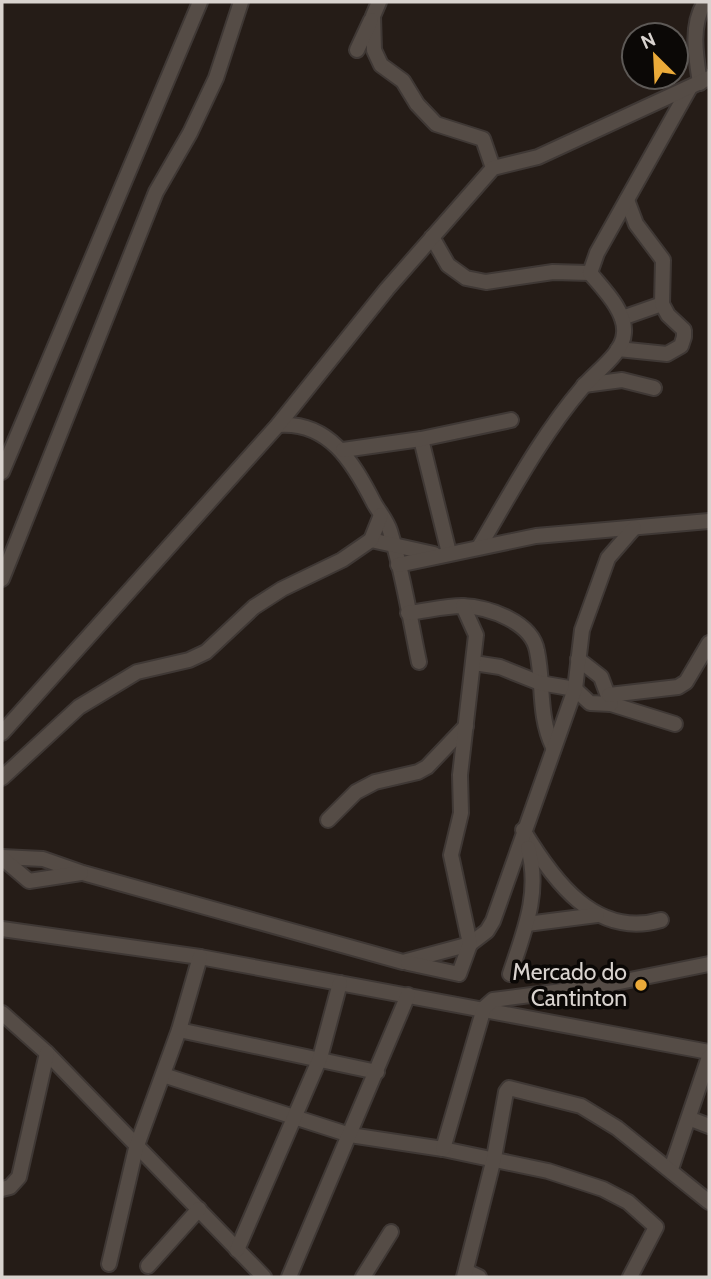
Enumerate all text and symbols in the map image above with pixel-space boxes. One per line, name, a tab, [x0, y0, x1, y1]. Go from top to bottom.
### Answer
north arrow	[620, 21, 690, 91]
text: N	[637, 28, 659, 54]
place label: Mercado do Cantinton	[512, 958, 627, 1012]
marker: Mercado do Cantinton	[633, 977, 649, 993]

